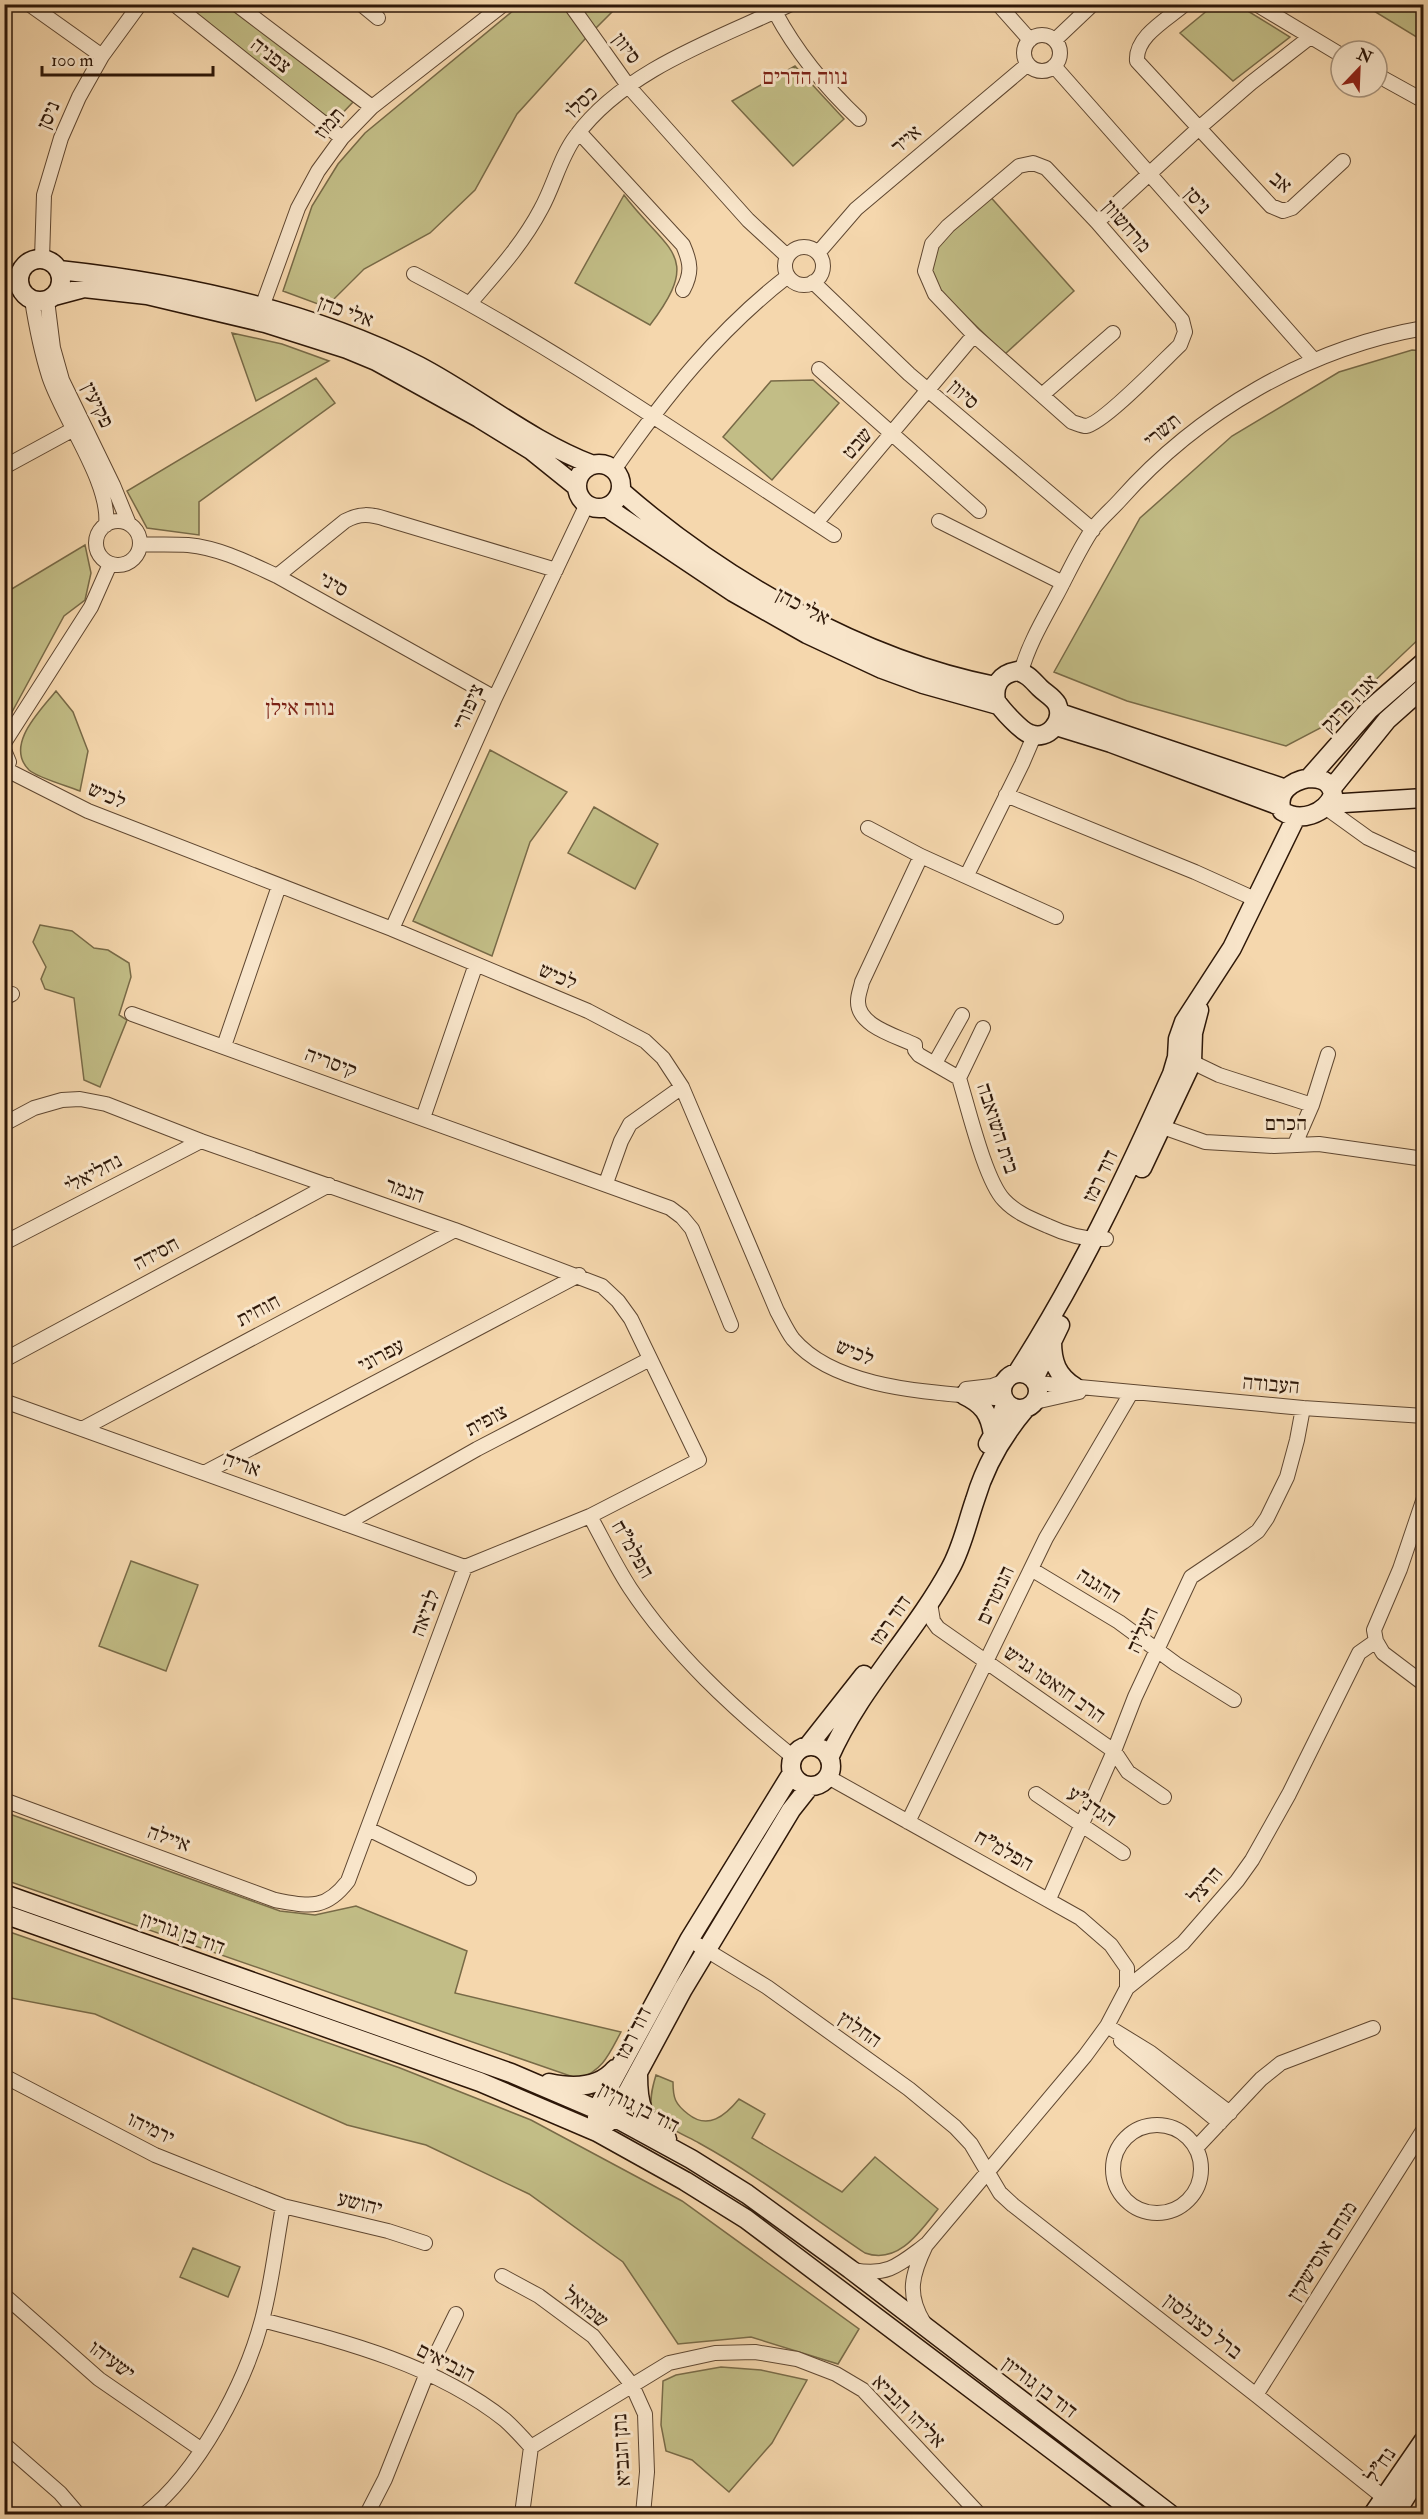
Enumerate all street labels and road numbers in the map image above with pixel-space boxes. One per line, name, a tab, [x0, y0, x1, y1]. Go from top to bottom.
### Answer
street label: סיוון	[606, 27, 647, 69]
street label: צפניה	[245, 31, 297, 80]
street label: כסלו	[559, 80, 604, 125]
street label: ניסן	[31, 97, 66, 133]
street label: תמוז	[308, 102, 351, 145]
street label: אייר	[885, 119, 927, 160]
street label: אב	[1264, 165, 1297, 200]
street label: ניסן	[1178, 181, 1217, 220]
street label: מרחשוון	[1096, 194, 1157, 259]
street label: אלי כהן	[314, 289, 377, 334]
street label: סיוון	[943, 373, 985, 415]
street label: פקיעין	[75, 378, 120, 432]
street label: תשרי	[1138, 407, 1187, 454]
street label: שבט	[836, 421, 879, 465]
street label: סיני	[314, 566, 353, 603]
street label: אלי כהן	[771, 581, 834, 632]
street label: אנה פרנק	[1315, 668, 1384, 738]
street label: ציפורי	[446, 680, 491, 735]
street label: לכיש	[84, 775, 130, 815]
street label: לכיש	[535, 956, 581, 996]
street label: קיסריה	[301, 1041, 361, 1084]
street label: בית השואבה	[970, 1079, 1025, 1177]
street label: הכרם	[1265, 1110, 1307, 1137]
street label: דוד רמז	[1076, 1145, 1125, 1207]
street label: נחליאלי	[60, 1147, 127, 1200]
street label: הנמר	[382, 1171, 428, 1210]
street label: חסידה	[129, 1230, 184, 1277]
street label: חוחית	[232, 1288, 285, 1333]
street label: עפרוני	[353, 1332, 409, 1379]
street label: לכיש	[832, 1333, 878, 1372]
street label: העבודה	[1241, 1369, 1301, 1400]
street label: צופית	[461, 1398, 512, 1443]
street label: אריה	[219, 1445, 264, 1484]
street label: הפלמ"ח	[605, 1515, 660, 1584]
street label: הנוטרים	[970, 1561, 1021, 1629]
street label: ההגנה	[1071, 1561, 1126, 1609]
street label: לביאה	[404, 1586, 447, 1641]
street label: דוד רמז	[863, 1590, 917, 1651]
street label: העליה	[1120, 1603, 1165, 1658]
street label: הרב חואטו גניש	[999, 1639, 1111, 1729]
street label: הגדנ"ע	[1062, 1780, 1122, 1833]
street label: איילה	[144, 1818, 194, 1859]
street label: הפלמ"ח	[969, 1823, 1038, 1878]
street label: הרצל	[1182, 1861, 1229, 1910]
street label: דוד בן גוריון	[137, 1906, 229, 1961]
street label: דוד רמז	[609, 2002, 658, 2064]
street label: החלוץ	[833, 2005, 887, 2054]
street label: דוד בן גוריון	[594, 2076, 684, 2139]
street label: ירמיהו	[123, 2106, 179, 2151]
street label: יהושע	[335, 2185, 385, 2222]
street label: מנחם אוסישקין	[1281, 2196, 1364, 2306]
street label: שמואל	[557, 2281, 614, 2334]
street label: ברל כצנלסון	[1158, 2287, 1247, 2365]
street label: ישעיהו	[83, 2334, 140, 2387]
street label: הנביאים	[412, 2336, 480, 2389]
street label: דוד בן גוריון	[997, 2350, 1083, 2425]
street label: אליהו הנביא	[866, 2369, 951, 2454]
street label: נתן הנביא	[606, 2413, 637, 2487]
street label: נח"ל	[1359, 2442, 1402, 2489]

